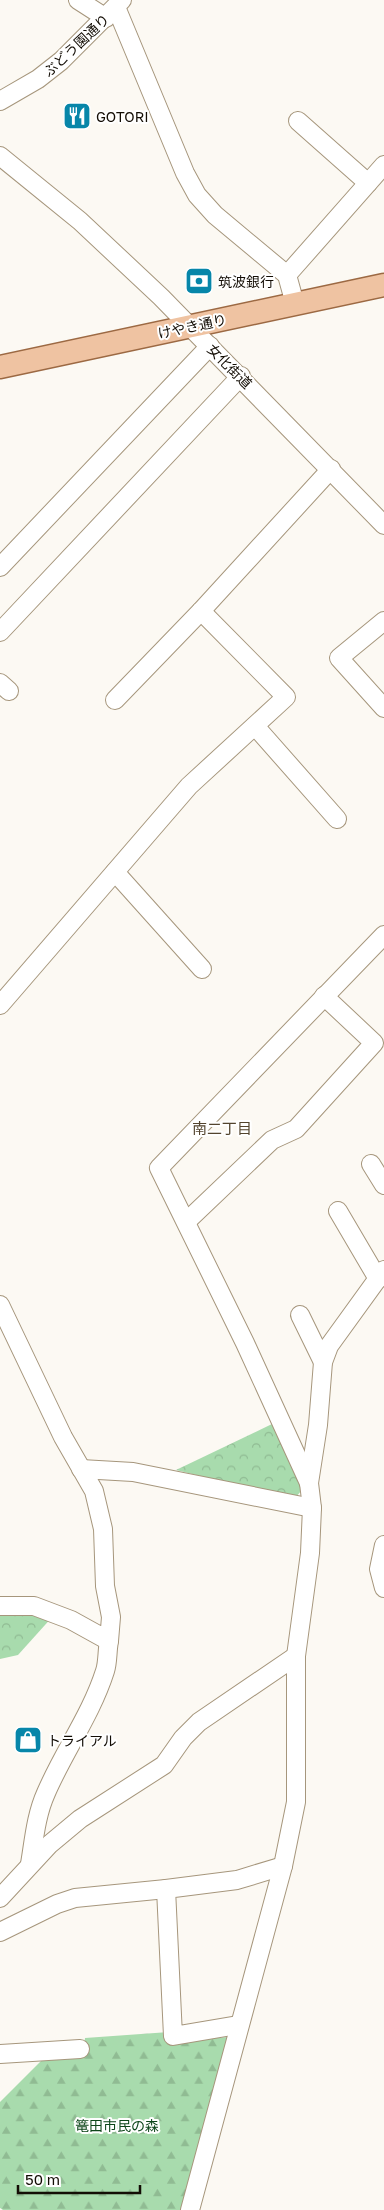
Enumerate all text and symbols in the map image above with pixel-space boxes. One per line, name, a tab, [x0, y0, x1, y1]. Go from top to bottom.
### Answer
street label: ぶどう園通り	[39, 10, 113, 80]
restaurant icon: GOTORI	[62, 101, 92, 131]
place label: GOTORI	[96, 108, 149, 125]
bank icon: 筑波銀行	[184, 266, 214, 296]
place label: 筑波銀行	[218, 273, 274, 290]
street label: けやき通り	[156, 310, 228, 342]
street label: 女化街道	[204, 340, 256, 392]
district label: 南二丁目	[192, 1119, 252, 1137]
shop icon: トライアル	[13, 1725, 43, 1755]
place label: トライアル	[47, 1732, 117, 1749]
park label: 篭田市民の森	[75, 2117, 159, 2134]
scale bar	[18, 2162, 140, 2194]
text: 50 m	[25, 2170, 60, 2188]

